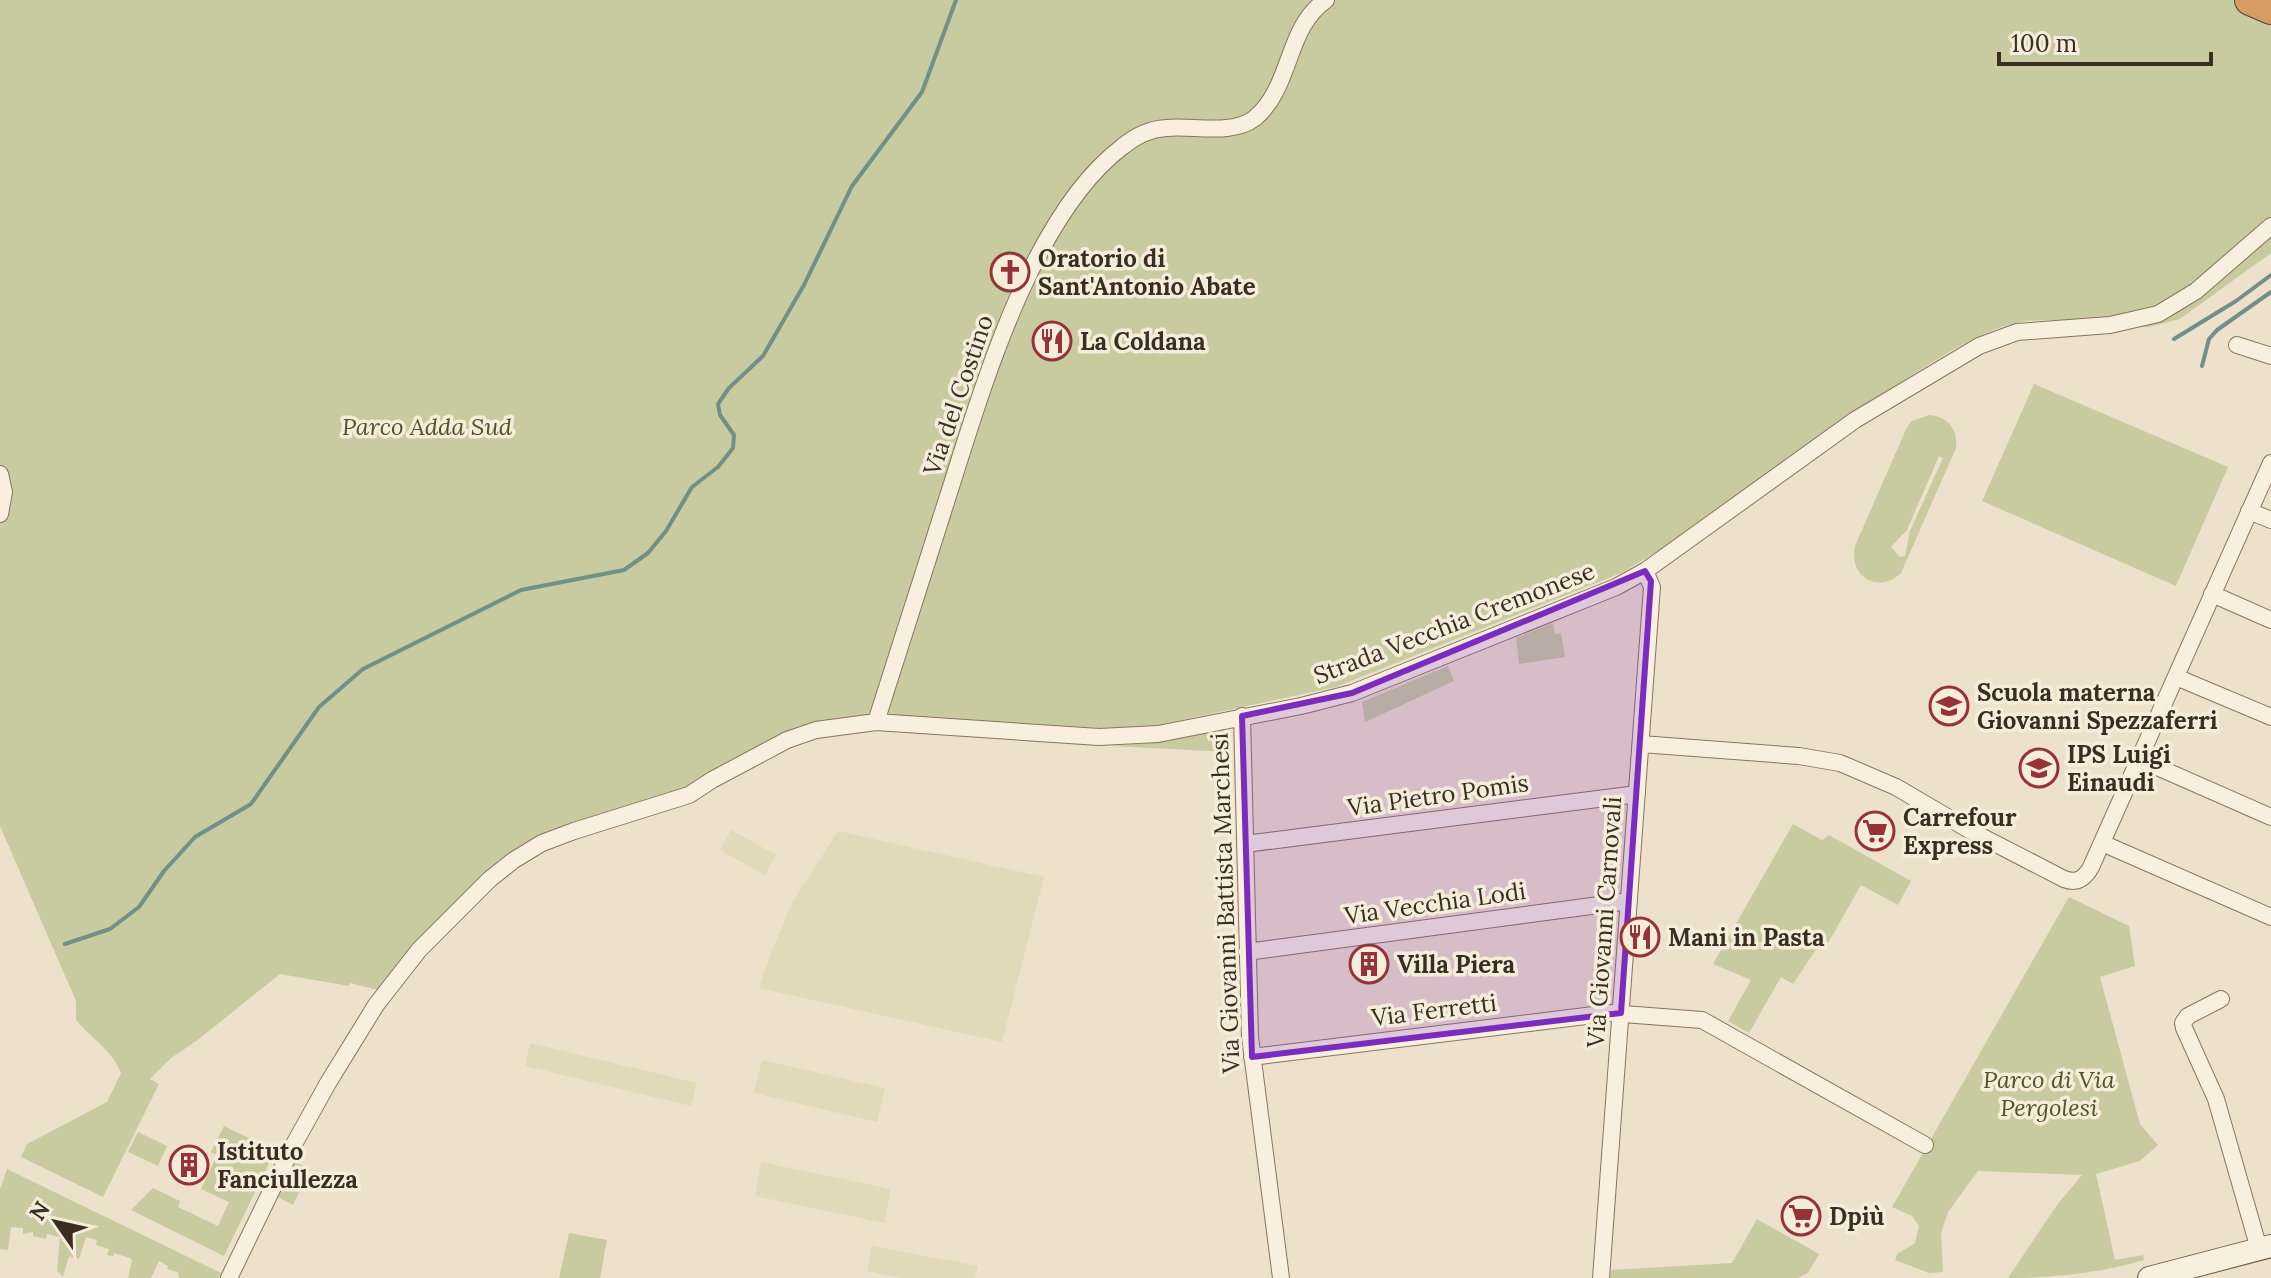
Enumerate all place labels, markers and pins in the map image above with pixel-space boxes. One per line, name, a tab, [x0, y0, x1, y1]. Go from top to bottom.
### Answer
place label: Oratorio di Sant'Antonio Abate	[1038, 243, 1256, 302]
church icon: Oratorio di Sant'Antonio Abate	[989, 251, 1031, 293]
restaurant icon: La Coldana	[1031, 320, 1073, 362]
place label: La Coldana	[1080, 326, 1206, 357]
place label: Scuola materna Giovanni Spezzaferri	[1977, 677, 2218, 736]
school or university icon: Scuola materna Giovanni Spezzaferri	[1928, 685, 1970, 727]
place label: IPS Luigi Einaudi	[2067, 739, 2171, 798]
school or university icon: IPS Luigi Einaudi	[2018, 747, 2060, 789]
place label: Carrefour Express	[1903, 802, 2017, 861]
supermarket icon: Carrefour Express	[1854, 810, 1896, 852]
restaurant icon: Mani in Pasta	[1619, 916, 1661, 958]
place label: Mani in Pasta	[1668, 922, 1825, 953]
building icon: Villa Piera	[1348, 943, 1390, 985]
place label: Villa Piera	[1397, 949, 1516, 980]
place label: Istituto Fanciullezza	[217, 1136, 358, 1195]
building icon: Istituto Fanciullezza	[168, 1144, 210, 1186]
supermarket icon: Dpiù	[1780, 1195, 1822, 1237]
place label: Dpiù	[1829, 1201, 1884, 1232]

